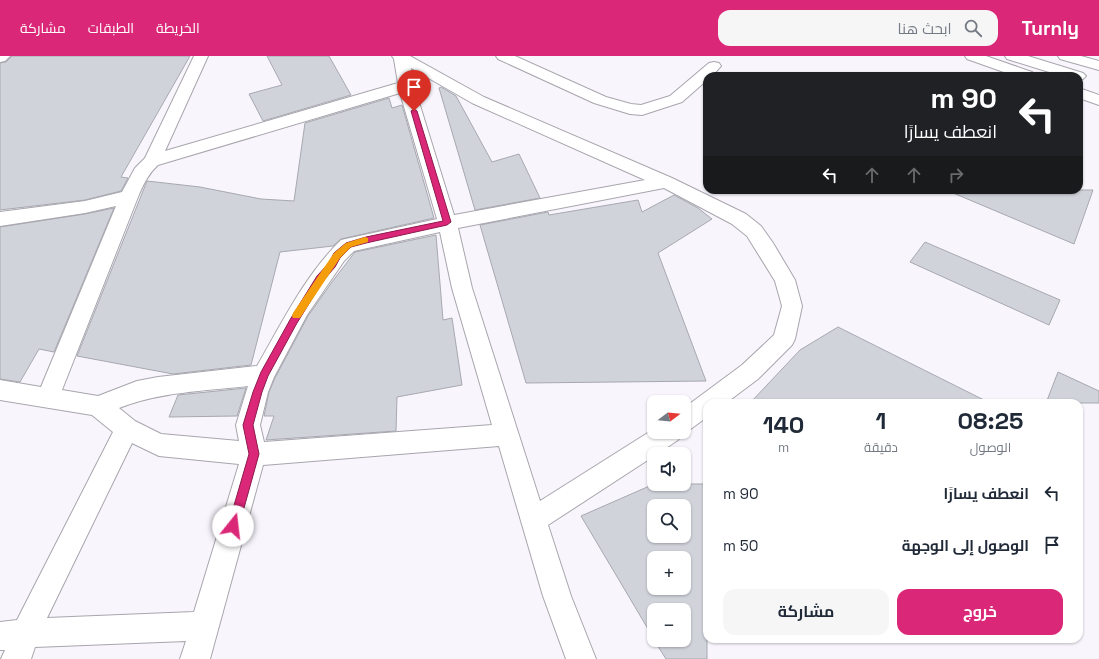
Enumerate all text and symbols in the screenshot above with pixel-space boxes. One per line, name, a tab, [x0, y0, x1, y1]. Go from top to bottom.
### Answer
search box	[718, 10, 998, 46]
text: Turnly	[1022, 16, 1079, 41]
icon: search	[962, 17, 984, 39]
text: مشاركة	[20, 19, 66, 37]
text: الطبقات	[88, 19, 134, 37]
text: الخريطة	[156, 19, 200, 37]
text: ابحث هنا	[898, 19, 952, 38]
pin	[397, 70, 431, 111]
icon: arrive	[403, 76, 425, 98]
text: 90 m	[931, 80, 997, 116]
icon: left	[1011, 88, 1063, 140]
text: انعطف يسارًا	[904, 120, 997, 143]
icon: left	[819, 164, 841, 186]
icon: ahead	[861, 164, 883, 186]
icon: ahead	[903, 164, 925, 186]
icon: right	[945, 164, 967, 186]
north arrow	[647, 395, 691, 439]
map controls	[647, 395, 691, 647]
text: 1	[876, 405, 886, 436]
text: 08:25	[958, 405, 1023, 436]
text: 140	[763, 409, 804, 440]
text: m	[778, 439, 789, 456]
text: دقيقة	[864, 439, 898, 456]
text: الوصول	[970, 439, 1011, 456]
button: sound	[647, 447, 691, 491]
icon: left	[1041, 482, 1063, 504]
text: 90 m	[723, 484, 759, 503]
text: انعطف يسارًا	[943, 484, 1029, 503]
button: search	[647, 499, 691, 543]
position arrow	[212, 505, 254, 547]
icon: arrive	[1041, 534, 1063, 556]
text: 50 m	[723, 536, 758, 555]
text: الوصول إلى الوجهة	[902, 536, 1029, 555]
button: +	[647, 551, 691, 595]
button: مشاركة	[723, 589, 889, 635]
button: خروج	[897, 589, 1063, 635]
button: −	[647, 603, 691, 647]

